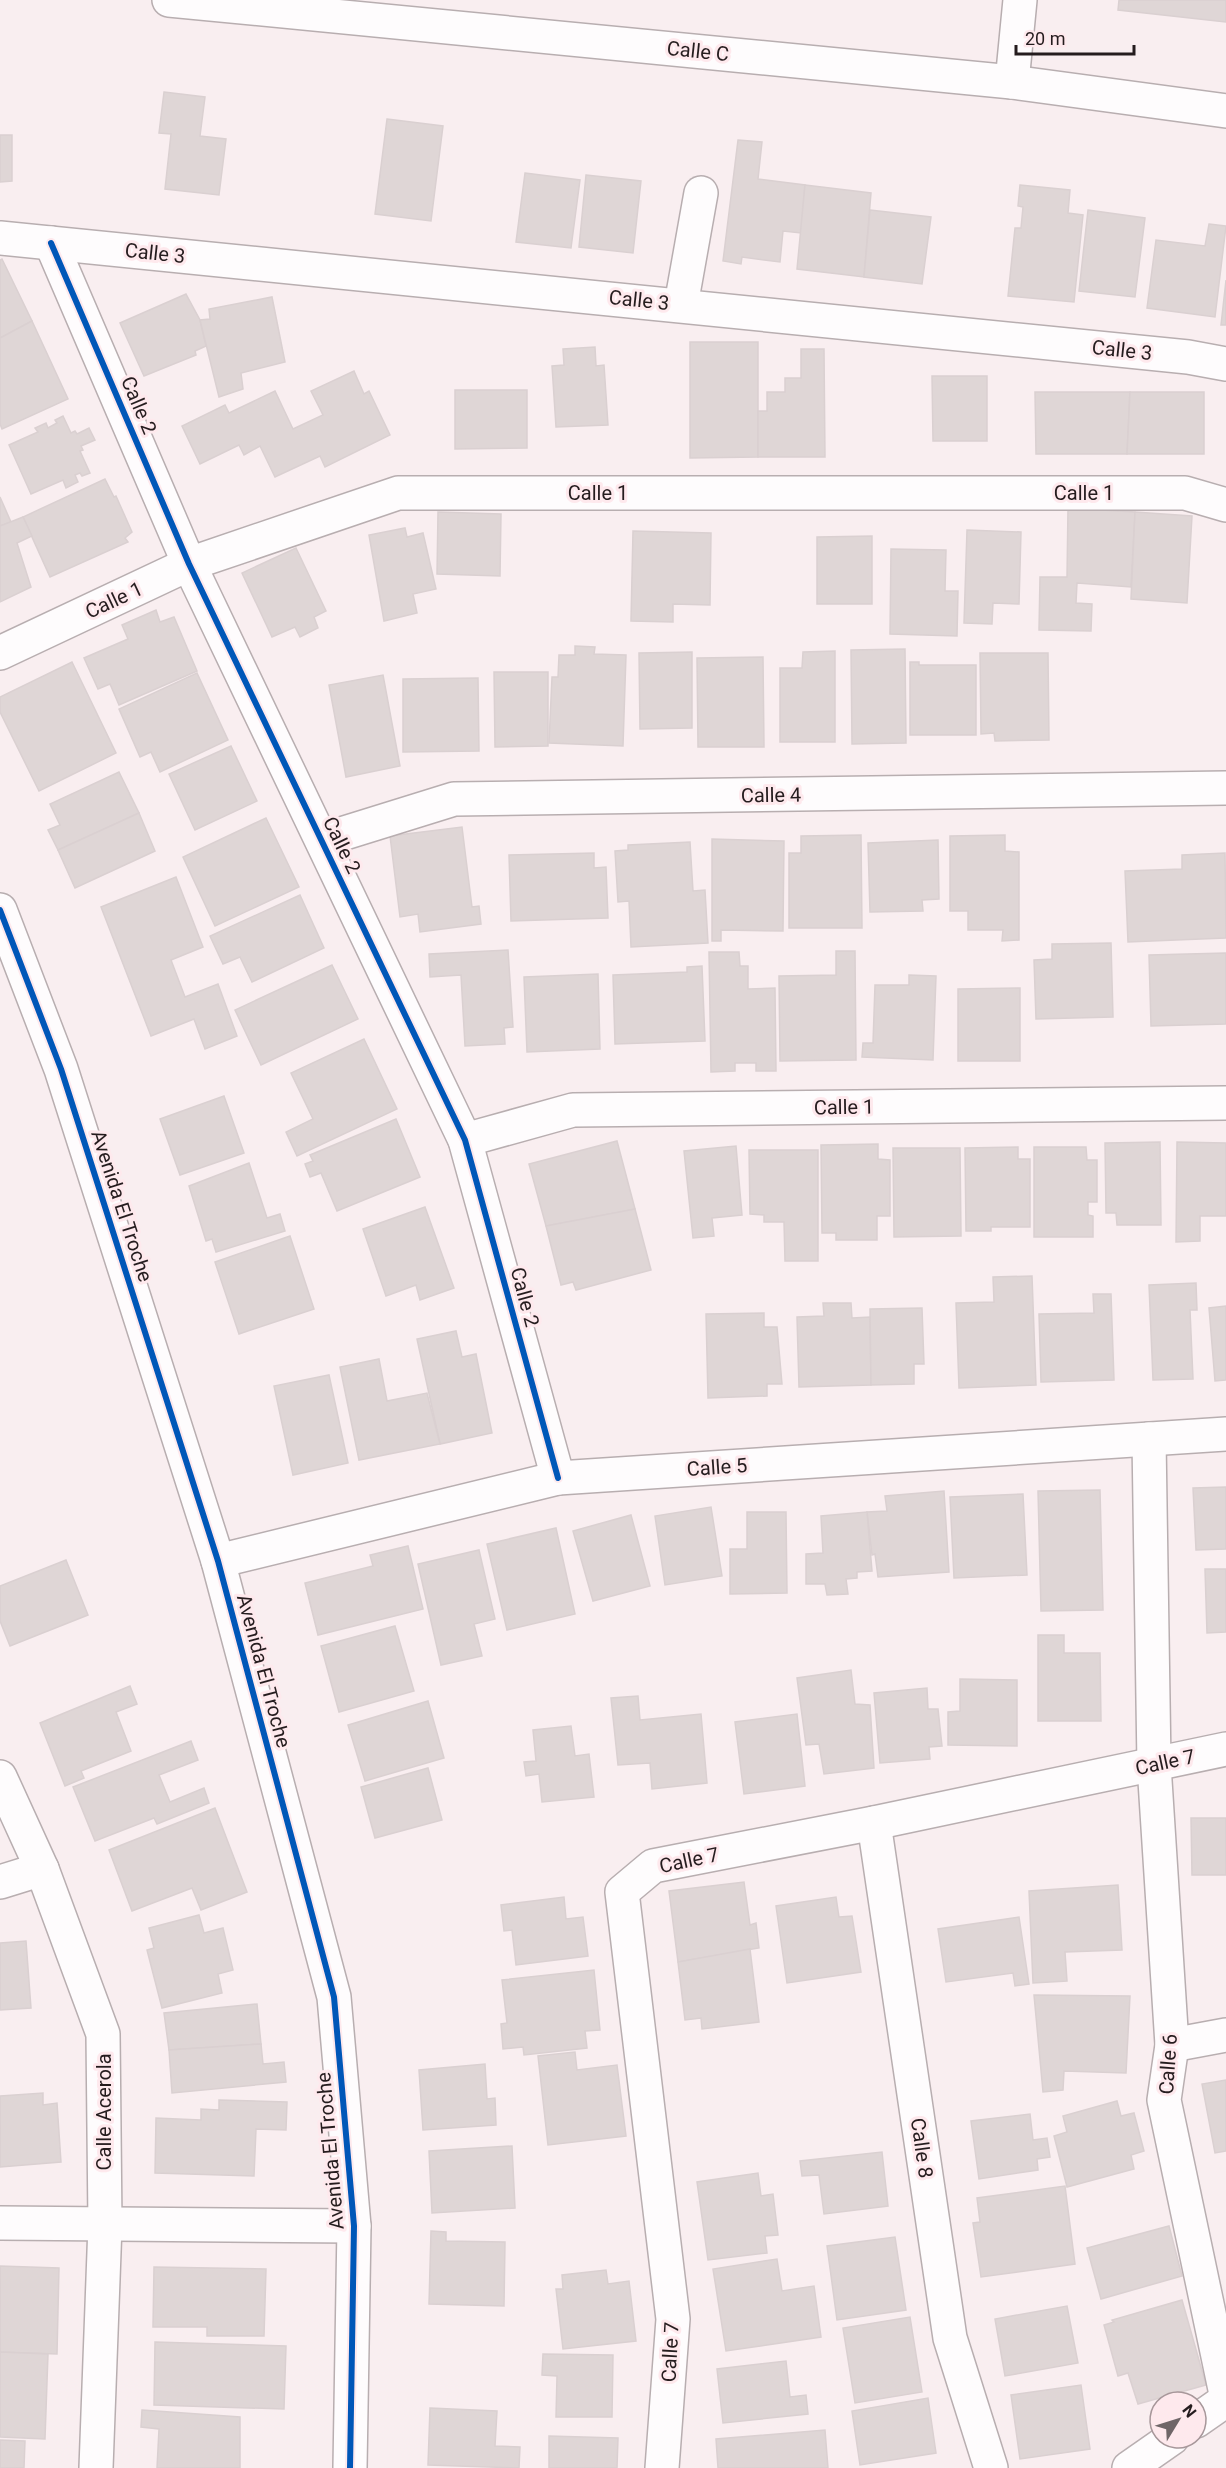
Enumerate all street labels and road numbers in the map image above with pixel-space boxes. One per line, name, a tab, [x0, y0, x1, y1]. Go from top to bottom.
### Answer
street label: Calle C	[666, 36, 730, 66]
street label: Calle 3	[124, 238, 186, 268]
street label: Calle 3	[608, 285, 670, 315]
street label: Calle 3	[1091, 335, 1153, 365]
street label: Calle 2	[116, 372, 162, 438]
street label: Calle 1	[568, 481, 628, 505]
street label: Calle 1	[1054, 481, 1114, 505]
street label: Calle 1	[82, 576, 146, 624]
street label: Calle 4	[741, 782, 801, 808]
street label: Calle 2	[318, 813, 366, 877]
street label: Calle 1	[814, 1094, 874, 1120]
street label: Avenida El Troche	[86, 1127, 158, 1285]
street label: Calle 2	[506, 1265, 544, 1329]
street label: Calle 5	[686, 1453, 748, 1481]
street label: Avenida El Troche	[232, 1592, 296, 1750]
street label: Calle 7	[1133, 1744, 1197, 1780]
street label: Calle 7	[657, 1842, 721, 1878]
street label: Calle 6	[1154, 2033, 1182, 2095]
street label: Calle Acerola	[92, 2053, 116, 2171]
street label: Avenida El Troche	[311, 2071, 349, 2231]
street label: Calle 8	[906, 2116, 938, 2180]
street label: Calle 7	[656, 2321, 684, 2383]

